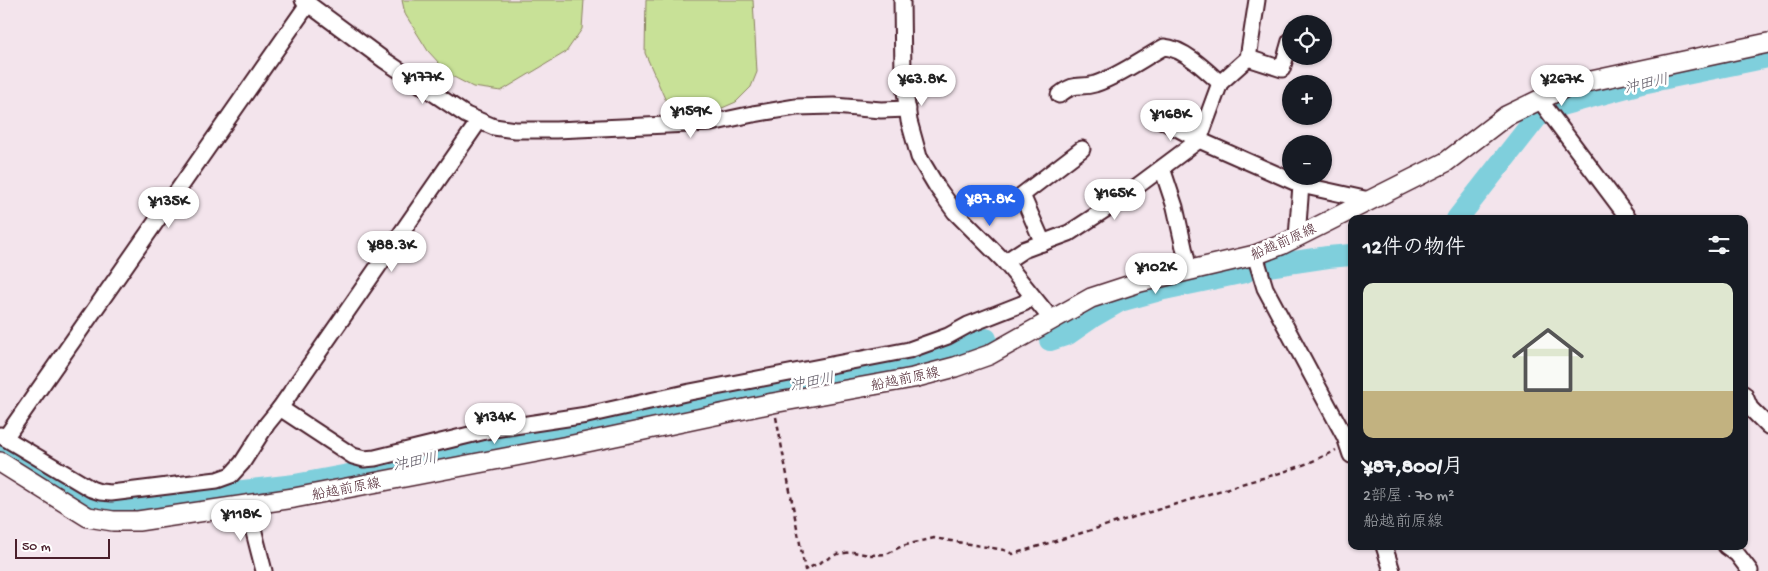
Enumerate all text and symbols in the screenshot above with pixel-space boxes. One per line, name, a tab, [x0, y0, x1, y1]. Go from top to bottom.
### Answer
map controls	[1282, 15, 1332, 185]
button: locate	[1282, 15, 1332, 65]
pin: ¥177K	[388, 62, 458, 105]
pin: ¥63.8K	[881, 64, 963, 107]
pin: ¥267K	[1527, 64, 1597, 107]
text: ¥177K	[403, 69, 443, 88]
water label: 沖田川	[1622, 70, 1670, 99]
text: ¥63.8K	[899, 71, 945, 90]
text: ¥267K	[1542, 71, 1582, 90]
button: +	[1282, 75, 1332, 125]
pin: ¥159K	[656, 96, 726, 139]
pin: ¥168K	[1136, 100, 1206, 142]
text: ¥159K	[671, 103, 711, 122]
text: ¥168K	[1151, 106, 1191, 125]
button: −	[1282, 135, 1332, 185]
pin: ¥165K	[1080, 178, 1150, 221]
pin: ¥87.8K	[949, 184, 1031, 227]
text: ¥165K	[1095, 185, 1135, 204]
pin: ¥135K	[134, 186, 204, 229]
text: ¥87.8K	[966, 191, 1014, 210]
text: ¥135K	[149, 193, 189, 212]
street label: 船越前原線	[1249, 221, 1319, 265]
pin: ¥88.3K	[351, 230, 433, 273]
icon: filters	[1705, 231, 1733, 259]
text: ¥88.3K	[368, 237, 416, 256]
text: 12件の物件	[1363, 237, 1466, 262]
pin: ¥102K	[1121, 252, 1191, 295]
text: ¥102K	[1136, 259, 1176, 278]
icon: home	[1503, 315, 1593, 405]
street label: 船越前原線	[870, 365, 942, 396]
water label: 沖田川	[788, 369, 836, 396]
pin: ¥134K	[460, 402, 530, 445]
text: ¥134K	[476, 409, 514, 428]
water label: 沖田川	[391, 449, 439, 476]
text: ¥87,800/月	[1363, 456, 1463, 481]
street label: 船越前原線	[310, 475, 382, 505]
text: 2部屋 · 70 m²	[1363, 488, 1454, 507]
pin: ¥118K	[206, 500, 276, 542]
text: ¥118K	[222, 506, 260, 525]
text: 船越前原線	[1363, 514, 1443, 533]
scale bar	[15, 536, 110, 559]
text: 50 m	[22, 539, 51, 556]

